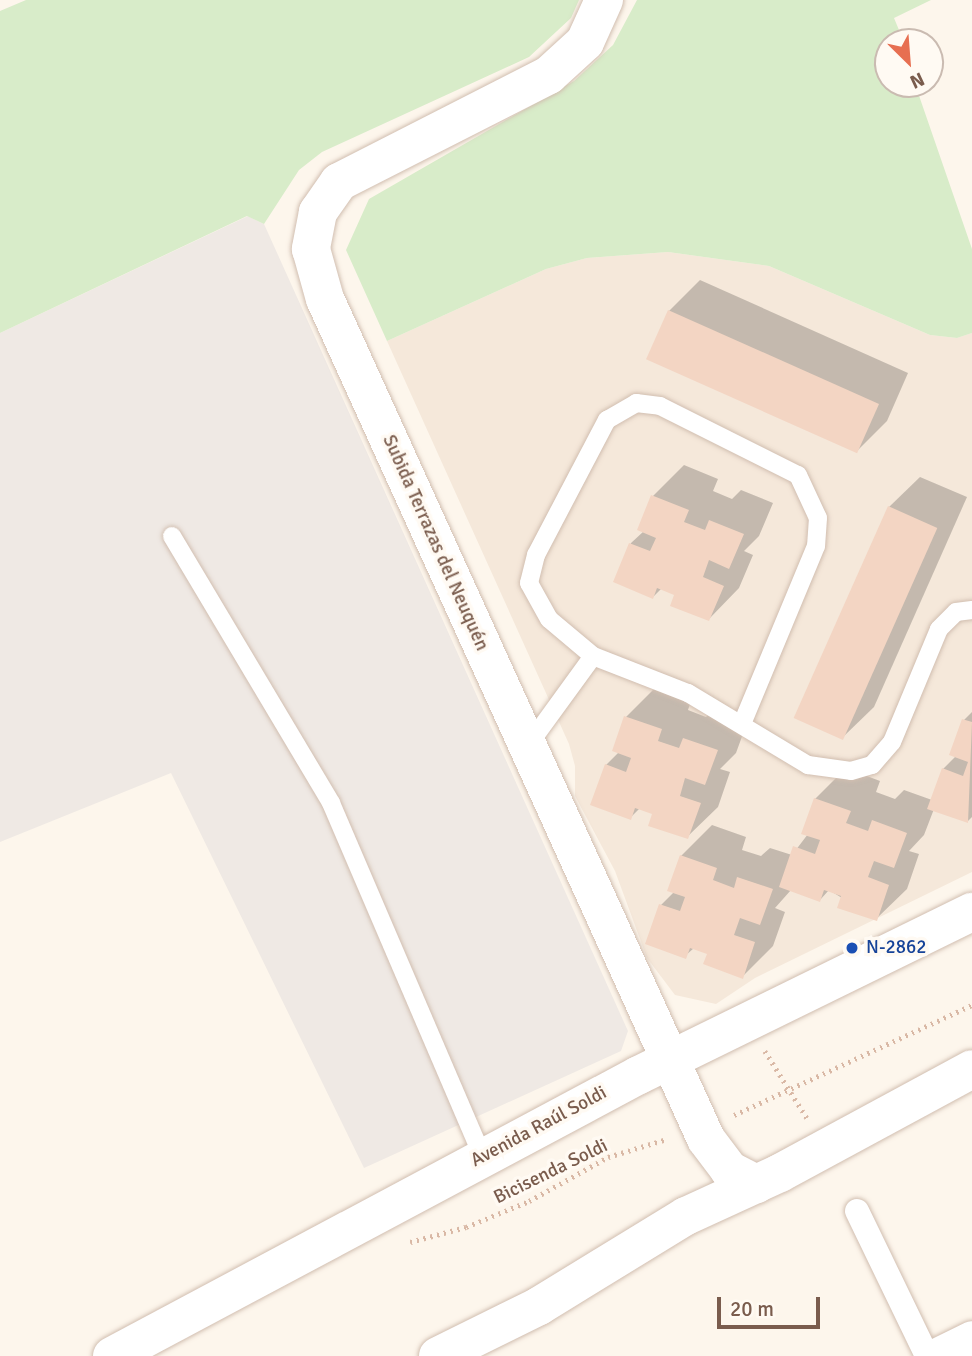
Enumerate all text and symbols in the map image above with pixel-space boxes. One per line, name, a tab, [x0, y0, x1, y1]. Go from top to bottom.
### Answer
north arrow	[874, 28, 944, 98]
text: N	[906, 67, 928, 94]
street label: Subida Terrazas del Neuquén	[377, 432, 493, 654]
place label: N-2862	[866, 937, 927, 959]
marker: N-2862	[844, 940, 860, 956]
street label: Avenida Raúl Soldi	[467, 1082, 611, 1172]
street label: Bicisenda Soldi	[490, 1135, 612, 1209]
scale bar	[720, 1282, 823, 1326]
text: 20 m	[730, 1296, 774, 1322]

